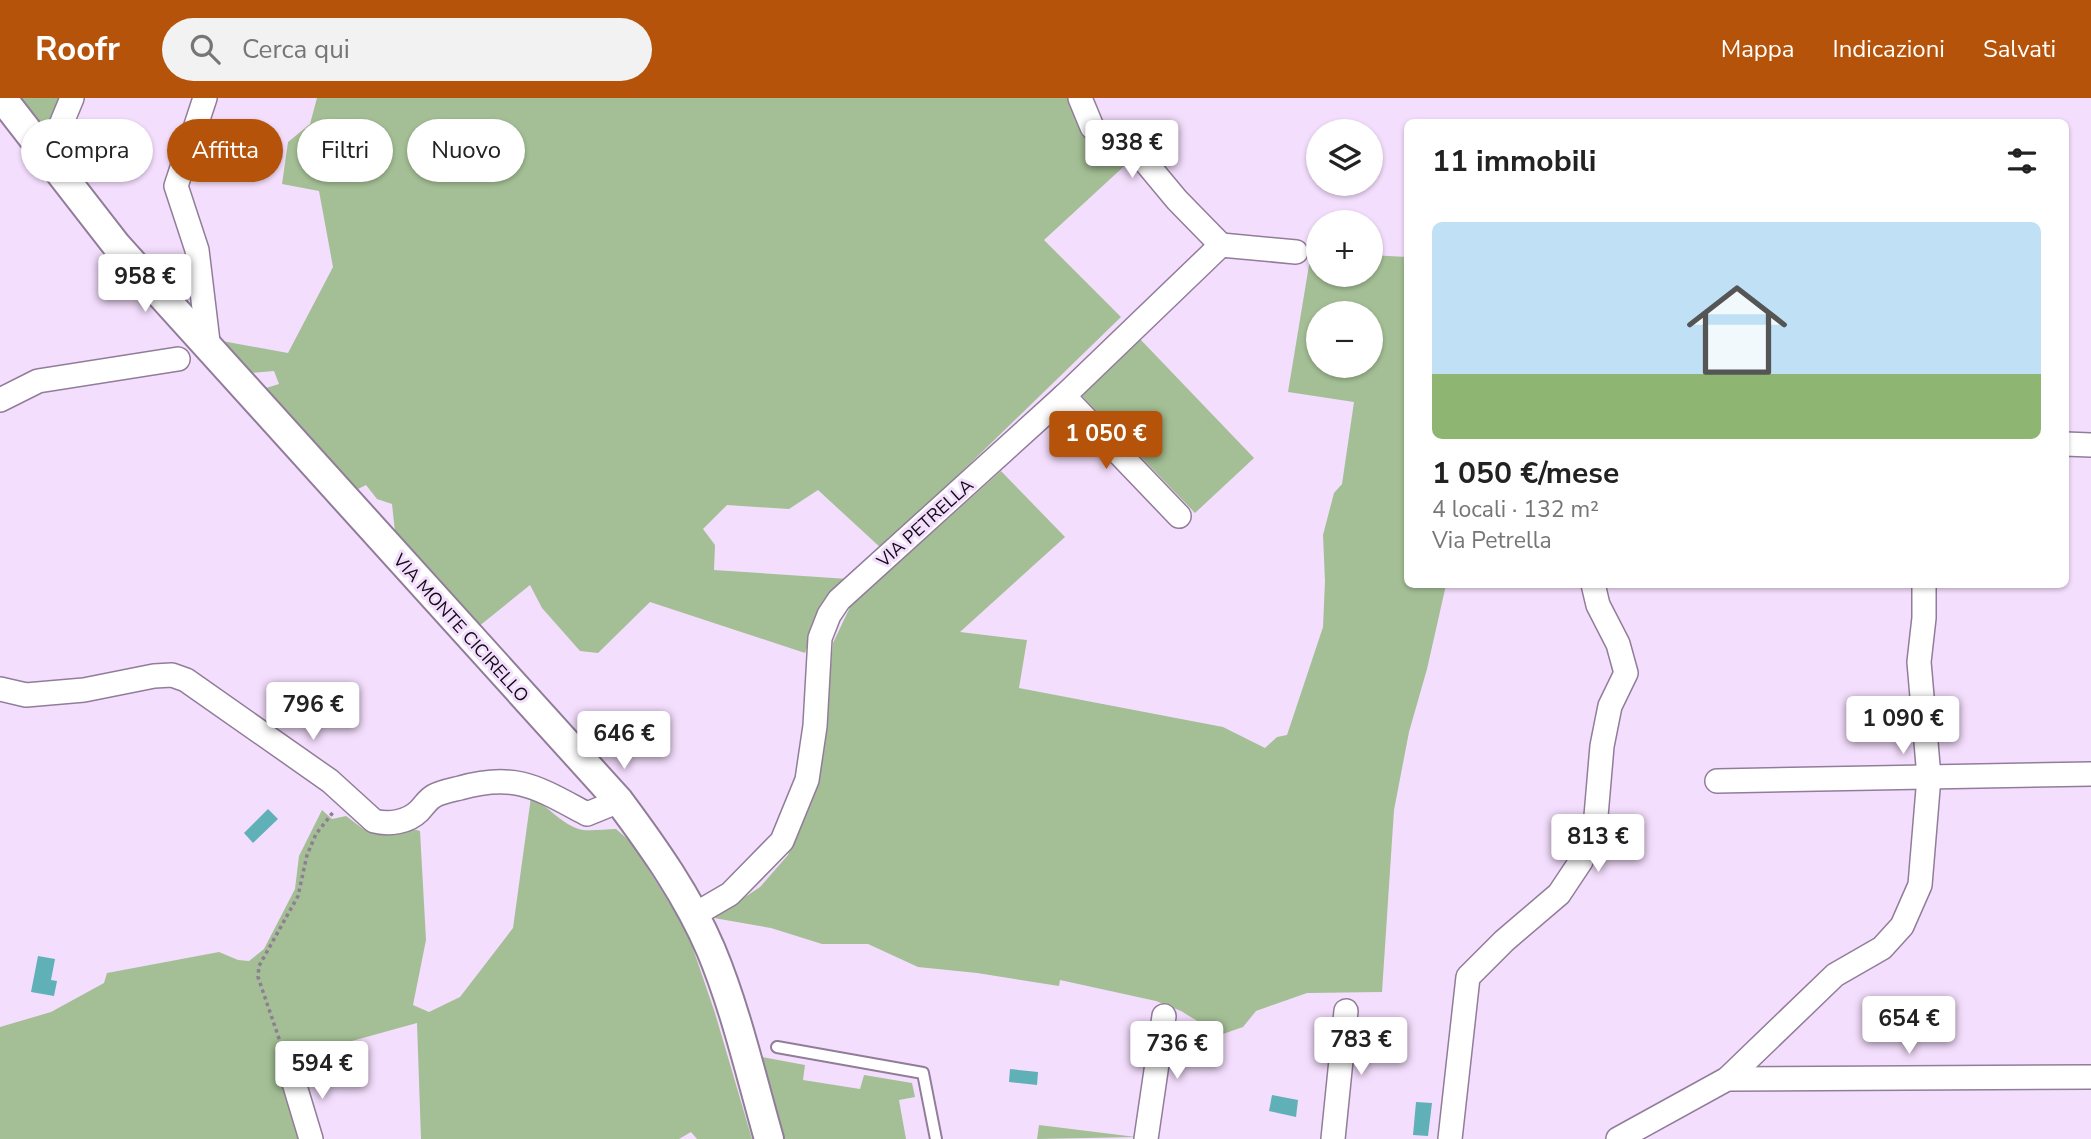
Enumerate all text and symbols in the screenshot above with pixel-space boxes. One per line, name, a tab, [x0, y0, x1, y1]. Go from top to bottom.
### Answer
search box	[162, 18, 652, 81]
text: Roofr	[35, 27, 120, 72]
icon: search	[186, 30, 224, 68]
text: Cerca qui	[242, 32, 350, 67]
text: Mappa	[1721, 33, 1795, 65]
text: Indicazioni	[1833, 33, 1945, 65]
text: Salvati	[1983, 33, 2056, 65]
chip: Compra	[21, 119, 153, 182]
chip: Affitta	[167, 119, 283, 182]
chip: Filtri	[297, 119, 393, 182]
chip: Nuovo	[407, 119, 525, 182]
map controls	[1306, 119, 1383, 378]
button: layers	[1306, 119, 1383, 196]
pin: 938 €	[1083, 120, 1181, 180]
text: 938 €	[1101, 127, 1163, 158]
text: 11 immobili	[1432, 141, 1597, 182]
icon: filters	[2003, 142, 2041, 180]
button: +	[1306, 210, 1383, 287]
pin: 958 €	[96, 254, 194, 314]
text: 958 €	[114, 261, 176, 292]
icon: home	[1674, 267, 1800, 393]
button: −	[1306, 301, 1383, 378]
pin: 1 050 €	[1041, 412, 1171, 471]
text: 1 050 €	[1065, 418, 1147, 449]
text: 1 050 €/mese	[1432, 453, 1619, 494]
street label: VIA PETRELLA	[871, 473, 978, 573]
text: 4 locali · 132 m²	[1432, 494, 1599, 525]
text: Via Petrella	[1432, 525, 1552, 556]
street label: VIA MONTE CICIRELLO	[387, 548, 534, 707]
pin: 796 €	[264, 682, 362, 742]
text: 796 €	[282, 689, 344, 720]
pin: 1 090 €	[1838, 696, 1968, 756]
text: 1 090 €	[1862, 703, 1944, 734]
pin: 646 €	[575, 712, 673, 771]
text: 646 €	[593, 718, 655, 749]
pin: 813 €	[1549, 814, 1647, 874]
text: 813 €	[1567, 821, 1629, 852]
pin: 654 €	[1860, 996, 1958, 1056]
text: 654 €	[1878, 1003, 1940, 1034]
pin: 783 €	[1312, 1018, 1410, 1077]
pin: 736 €	[1128, 1021, 1226, 1081]
text: 783 €	[1330, 1024, 1392, 1055]
text: 736 €	[1146, 1028, 1208, 1059]
pin: 594 €	[273, 1042, 371, 1101]
text: 594 €	[291, 1048, 353, 1079]

